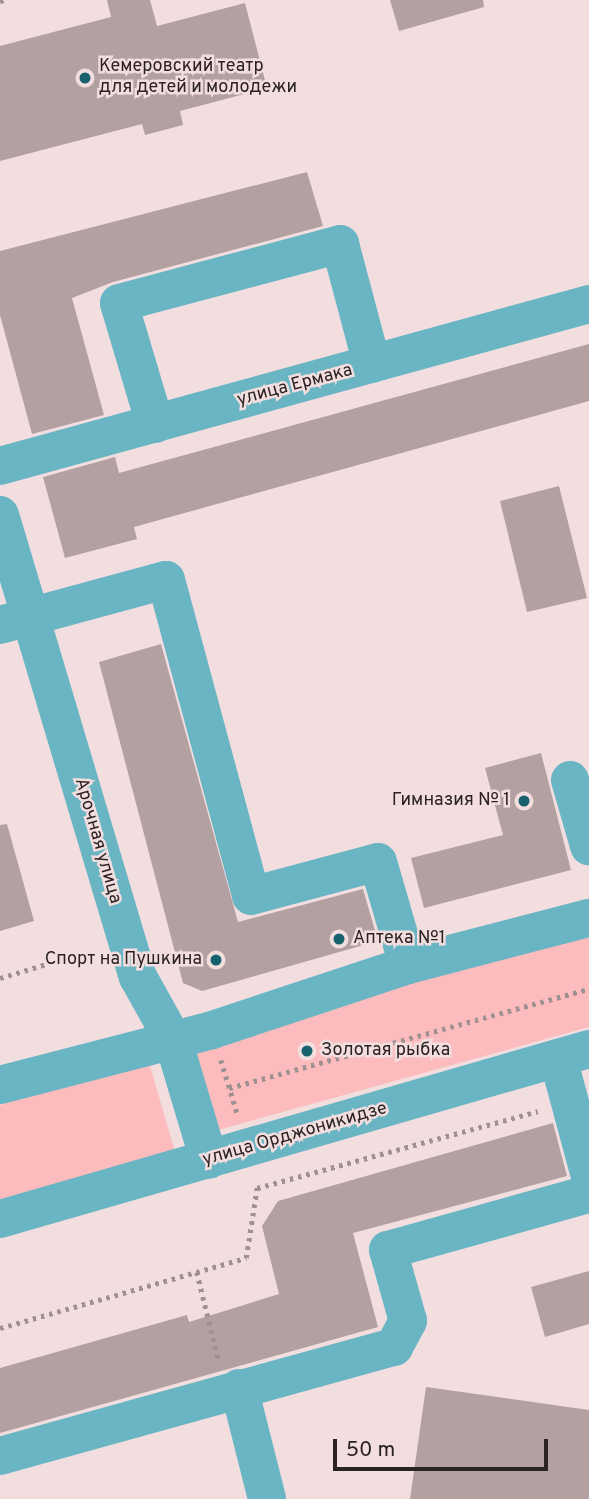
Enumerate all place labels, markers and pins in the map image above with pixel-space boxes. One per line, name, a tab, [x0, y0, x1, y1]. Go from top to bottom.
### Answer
place label: Кемеровский театр для детей и молодежи	[99, 57, 297, 100]
marker: Кемеровский театр для детей и молодежи	[77, 70, 93, 86]
place label: Гимназия № 1	[392, 790, 510, 812]
marker: Гимназия № 1	[516, 793, 532, 809]
place label: Аптека №1	[353, 928, 445, 950]
marker: Аптека №1	[331, 931, 347, 947]
place label: Спорт на Пушкина	[45, 949, 202, 971]
marker: Спорт на Пушкина	[208, 952, 224, 968]
place label: Золотая рыбка	[321, 1040, 450, 1062]
marker: Золотая рыбка	[299, 1043, 315, 1059]

